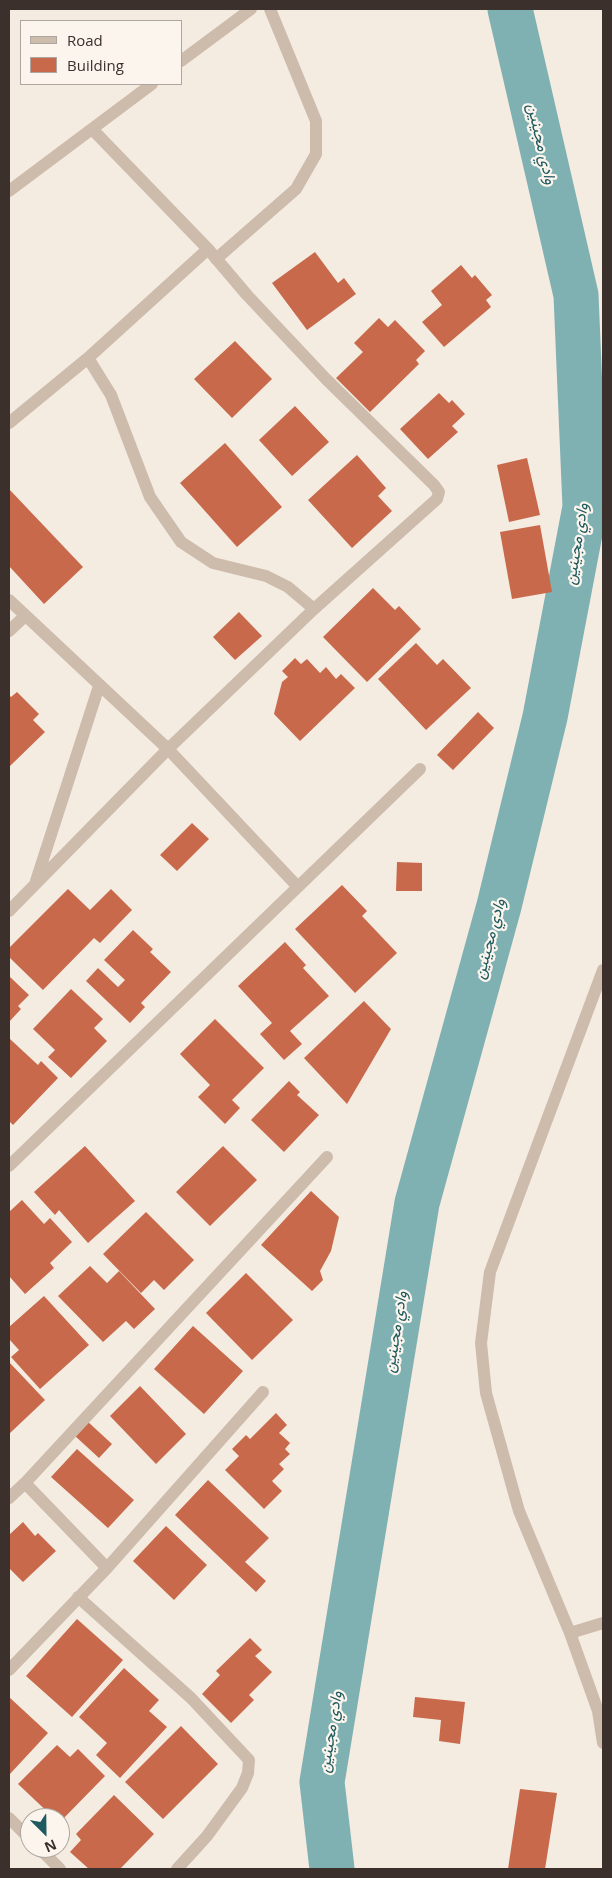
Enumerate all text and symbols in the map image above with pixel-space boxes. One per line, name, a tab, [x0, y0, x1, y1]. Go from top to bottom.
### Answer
legend	[20, 20, 182, 85]
text: Road	[67, 30, 103, 50]
text: Building	[67, 55, 124, 75]
water label: وادي مجينين	[522, 102, 560, 186]
water label: وادي مجينين	[561, 502, 593, 586]
water label: وادي مجينين	[470, 897, 510, 981]
water label: وادي مجينين	[380, 1290, 412, 1374]
water label: وادي مجينين	[315, 1690, 347, 1774]
north arrow	[20, 1808, 70, 1858]
text: N	[42, 1835, 60, 1857]

